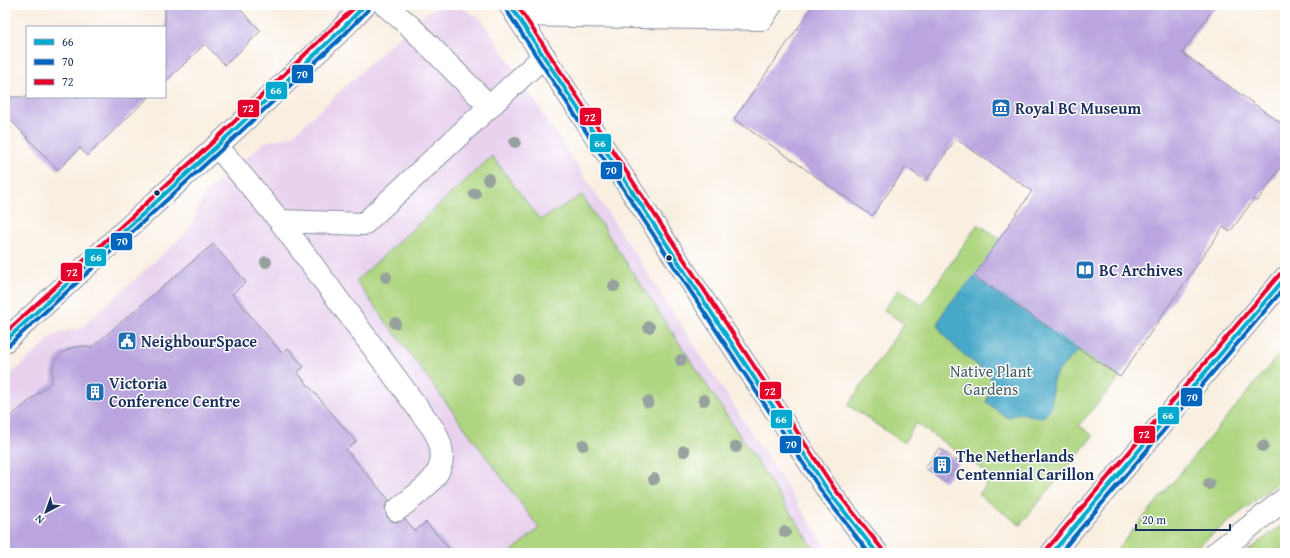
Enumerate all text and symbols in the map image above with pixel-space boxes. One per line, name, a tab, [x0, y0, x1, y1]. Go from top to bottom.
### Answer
legend	[26, 26, 166, 98]
text: 66	[62, 33, 74, 50]
text: 70	[62, 53, 74, 70]
line badge: 70	[291, 64, 314, 84]
text: 70	[296, 66, 308, 82]
text: 72	[62, 73, 74, 90]
line badge: 66	[265, 81, 288, 100]
text: 66	[270, 82, 282, 98]
place label: Royal BC Museum	[1015, 96, 1141, 120]
museum icon: Royal BC Museum	[990, 97, 1012, 119]
line badge: 72	[237, 99, 260, 118]
text: 72	[242, 100, 254, 116]
line badge: 72	[579, 107, 602, 126]
text: 72	[584, 109, 596, 125]
line badge: 66	[589, 133, 612, 153]
text: 66	[594, 135, 606, 151]
line badge: 70	[600, 161, 623, 180]
text: 70	[605, 162, 617, 178]
unlabelled marker	[152, 188, 162, 198]
line badge: 70	[110, 232, 133, 251]
text: 70	[116, 233, 128, 249]
line badge: 66	[84, 248, 107, 267]
text: 66	[90, 249, 102, 265]
unlabelled marker	[664, 253, 674, 263]
place label: BC Archives	[1099, 258, 1183, 282]
library icon: BC Archives	[1074, 259, 1096, 281]
line badge: 72	[60, 262, 83, 282]
text: 72	[66, 264, 78, 280]
place label: NeighbourSpace	[141, 329, 257, 353]
public building icon: NeighbourSpace	[116, 330, 138, 352]
park label: Native Plant Gardens	[950, 359, 1032, 401]
place label: Victoria Conference Centre	[109, 371, 240, 413]
building icon: Victoria Conference Centre	[84, 381, 106, 403]
line badge: 72	[759, 381, 782, 400]
text: 72	[764, 383, 776, 399]
line badge: 70	[1180, 387, 1203, 407]
text: 70	[1186, 389, 1198, 405]
line badge: 66	[1157, 406, 1180, 425]
text: 66	[1162, 407, 1174, 423]
line badge: 66	[770, 409, 793, 429]
text: 66	[775, 411, 787, 427]
line badge: 72	[1133, 425, 1156, 444]
text: 72	[1138, 426, 1150, 442]
line badge: 70	[779, 435, 802, 454]
text: 70	[785, 436, 797, 452]
place label: The Netherlands Centennial Carillon	[956, 444, 1095, 486]
building icon: The Netherlands Centennial Carillon	[931, 454, 953, 476]
north arrow	[26, 492, 66, 532]
scale bar	[1136, 506, 1230, 532]
text: N	[31, 511, 47, 528]
text: 20 m	[1142, 511, 1166, 528]

